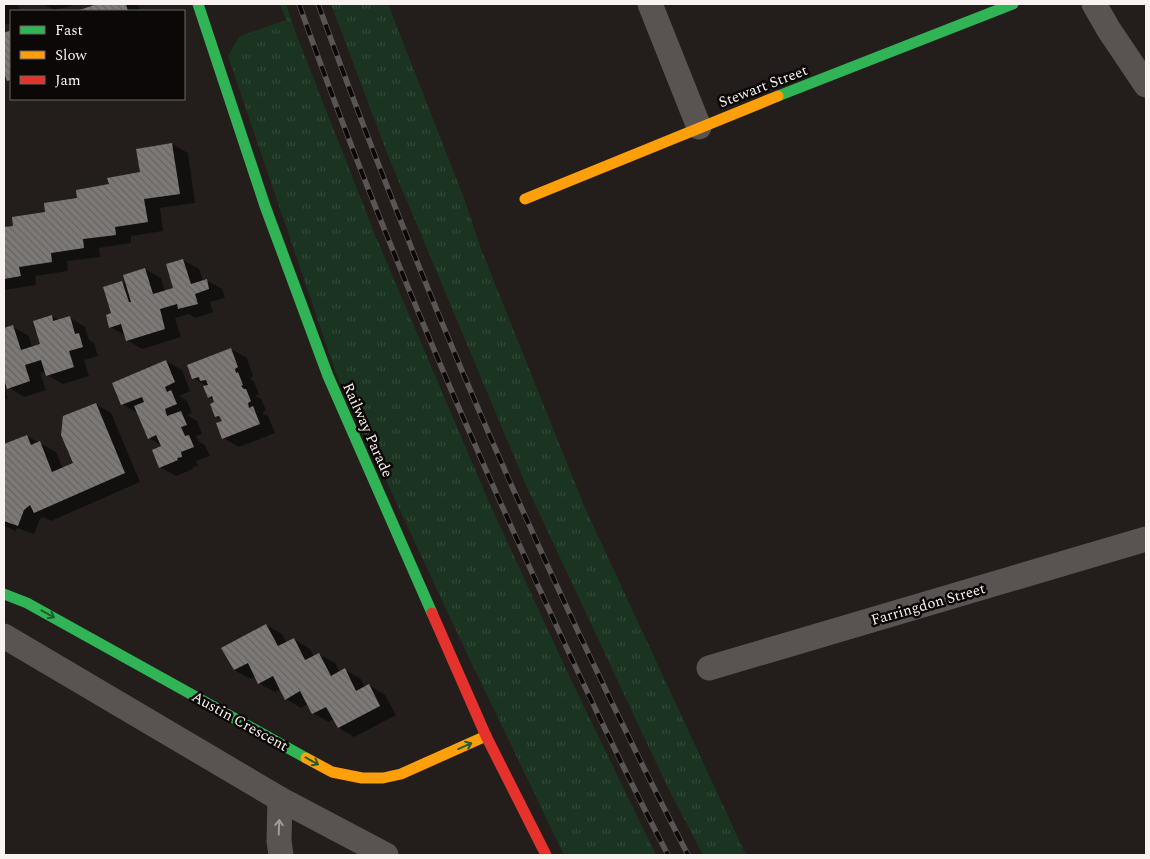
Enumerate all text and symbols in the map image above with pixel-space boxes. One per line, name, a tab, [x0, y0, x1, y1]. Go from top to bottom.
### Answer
legend	[10, 10, 185, 100]
text: Fast	[55, 19, 83, 42]
text: Slow	[55, 44, 87, 67]
street label: Stewart Street	[715, 59, 811, 114]
text: Jam	[55, 69, 81, 92]
street label: Railway Parade	[336, 379, 399, 481]
street label: Farringdon Street	[868, 577, 988, 632]
one-way arrow	[40, 610, 54, 620]
street label: Austin Crescent	[187, 685, 292, 757]
one-way arrow	[457, 740, 472, 750]
one-way arrow	[305, 756, 320, 766]
one-way arrow	[275, 819, 284, 835]

